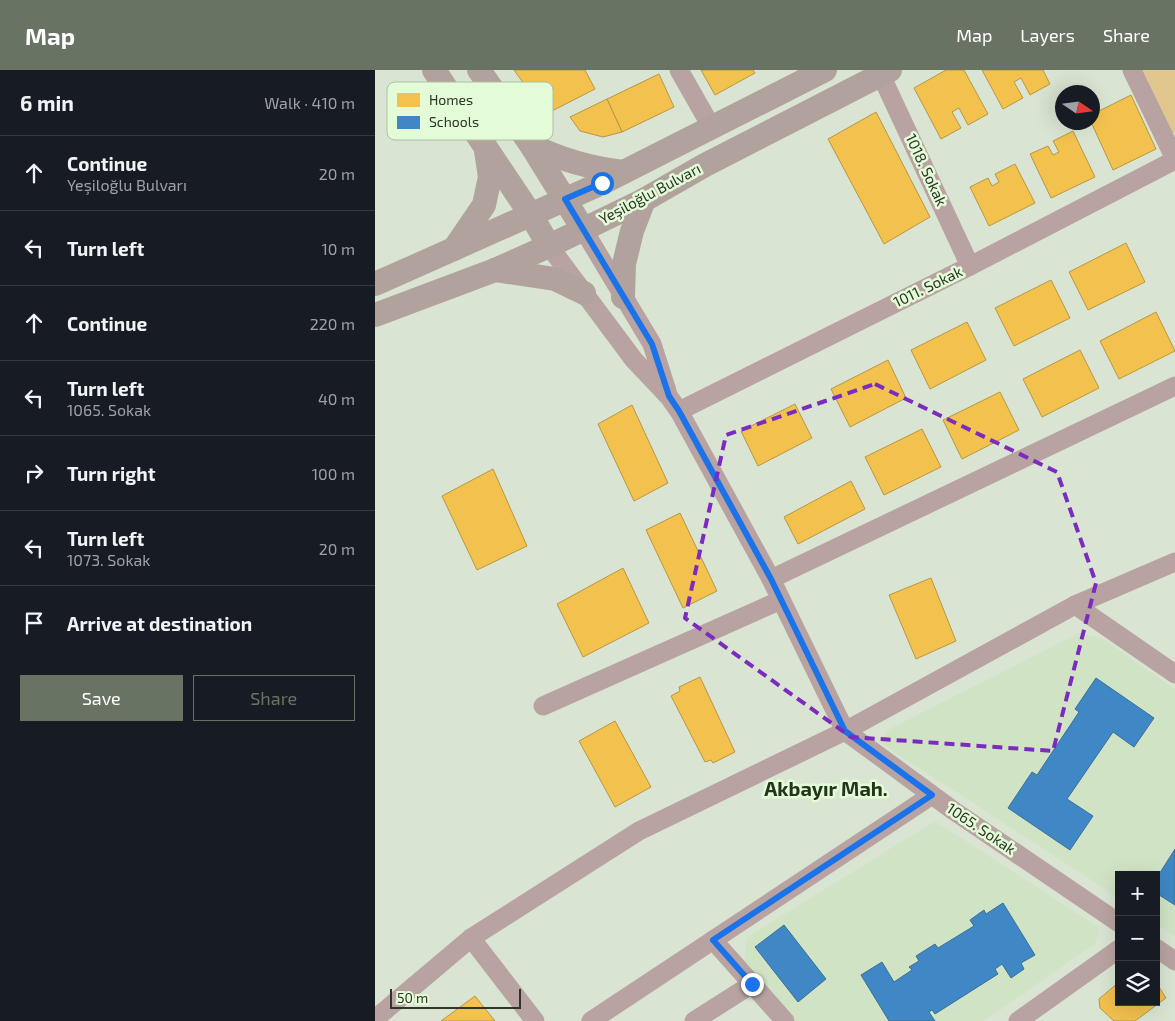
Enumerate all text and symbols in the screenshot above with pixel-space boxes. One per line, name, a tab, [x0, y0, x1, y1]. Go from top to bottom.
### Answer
text: Map	[25, 21, 75, 50]
text: Map	[956, 24, 992, 46]
text: Layers	[1020, 24, 1075, 46]
text: Share	[1103, 24, 1150, 46]
legend	[387, 82, 553, 140]
north arrow	[1055, 85, 1100, 130]
text: 6 min	[20, 90, 74, 115]
text: Homes	[429, 91, 473, 108]
text: Walk · 410 m	[264, 93, 355, 112]
text: Schools	[429, 113, 479, 130]
street label: 1018. Sokak	[902, 131, 952, 209]
text: Continue	[67, 152, 147, 175]
icon: ahead	[20, 159, 48, 187]
street label: Yeşiloğlu Bulvarı	[596, 159, 704, 228]
text: 20 m	[319, 164, 355, 183]
route start	[591, 172, 614, 195]
text: Yeşiloğlu Bulvarı	[67, 175, 187, 194]
icon: left	[20, 234, 48, 262]
text: Turn left	[67, 237, 144, 260]
text: 10 m	[321, 239, 355, 258]
street label: 1011. Sokak	[890, 262, 965, 310]
icon: ahead	[20, 309, 48, 337]
text: Continue	[67, 312, 147, 335]
text: 220 m	[310, 314, 355, 333]
text: Turn left	[67, 377, 144, 400]
icon: left	[20, 384, 48, 412]
text: 40 m	[318, 389, 355, 408]
text: 1065. Sokak	[67, 400, 151, 419]
icon: right	[20, 459, 48, 487]
text: Turn right	[67, 462, 155, 485]
text: 100 m	[312, 464, 355, 483]
text: Turn left	[67, 527, 144, 550]
icon: left	[20, 534, 48, 562]
text: 20 m	[319, 539, 355, 558]
text: 1073. Sokak	[67, 550, 150, 569]
icon: arrive	[20, 609, 48, 637]
text: Arrive at destination	[67, 612, 252, 635]
button: Save	[20, 675, 183, 721]
button: Share	[193, 675, 355, 721]
district label: Akbayır Mah.	[764, 776, 888, 801]
street label: 1065. Sokak	[944, 799, 1020, 858]
map controls	[1115, 871, 1160, 1006]
button: +	[1115, 871, 1160, 916]
button: −	[1115, 916, 1160, 961]
button: layers	[1115, 961, 1160, 1006]
route end	[741, 973, 764, 996]
scale bar	[390, 986, 521, 1009]
text: 50 m	[397, 989, 428, 1006]

